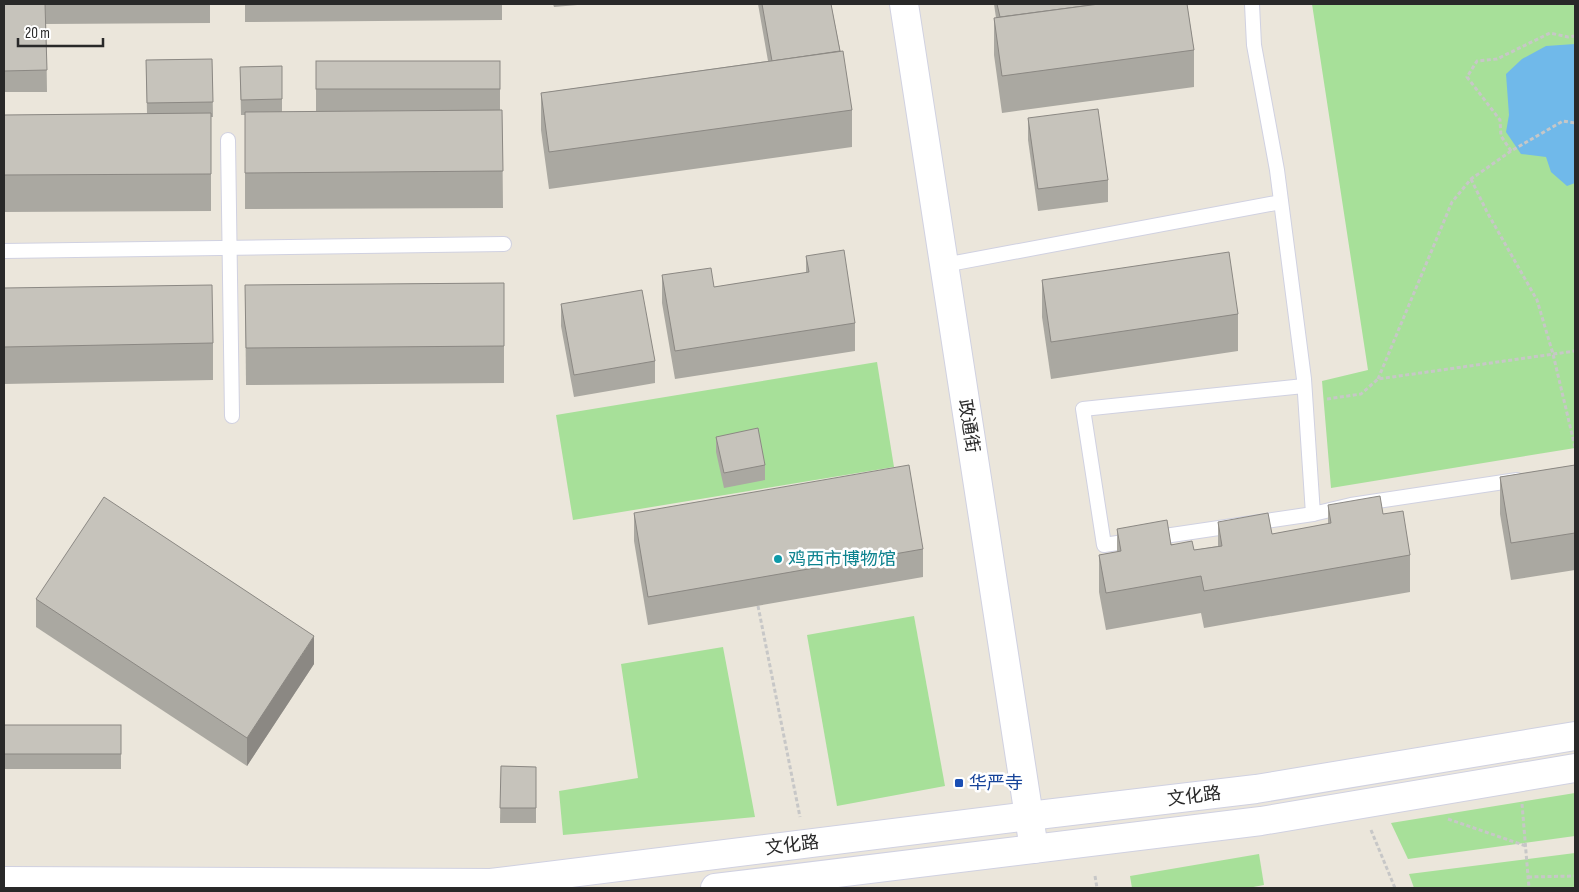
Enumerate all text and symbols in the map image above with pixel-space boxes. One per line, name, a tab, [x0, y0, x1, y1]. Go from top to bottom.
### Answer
scale bar	[18, 15, 102, 47]
text: 20 m	[25, 24, 50, 43]
street label: 政通街	[954, 398, 983, 454]
place label: 鸡西市博物馆	[788, 549, 896, 570]
marker: 鸡西市博物馆	[772, 553, 784, 565]
place label: 华严寺	[969, 773, 1023, 794]
marker: 华严寺	[953, 777, 965, 789]
street label: 文化路	[1166, 783, 1222, 810]
street label: 文化路	[764, 832, 820, 859]

